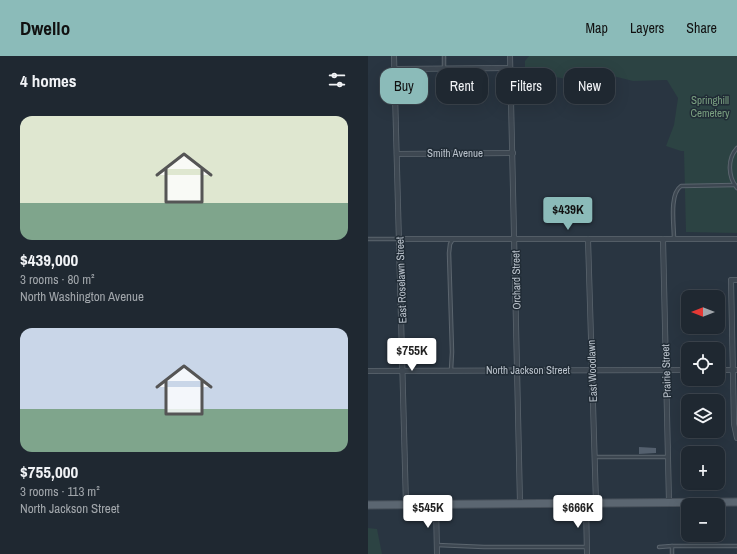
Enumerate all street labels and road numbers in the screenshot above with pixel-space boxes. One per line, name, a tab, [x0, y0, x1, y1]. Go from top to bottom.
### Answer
street label: Smith Avenue	[427, 146, 483, 160]
street label: East Roselawn Street	[392, 236, 410, 324]
street label: Orchard Street	[508, 250, 524, 310]
street label: East Woodlawn	[584, 340, 600, 402]
street label: Prairie Street	[658, 343, 674, 398]
street label: North Jackson Street	[486, 363, 571, 377]

